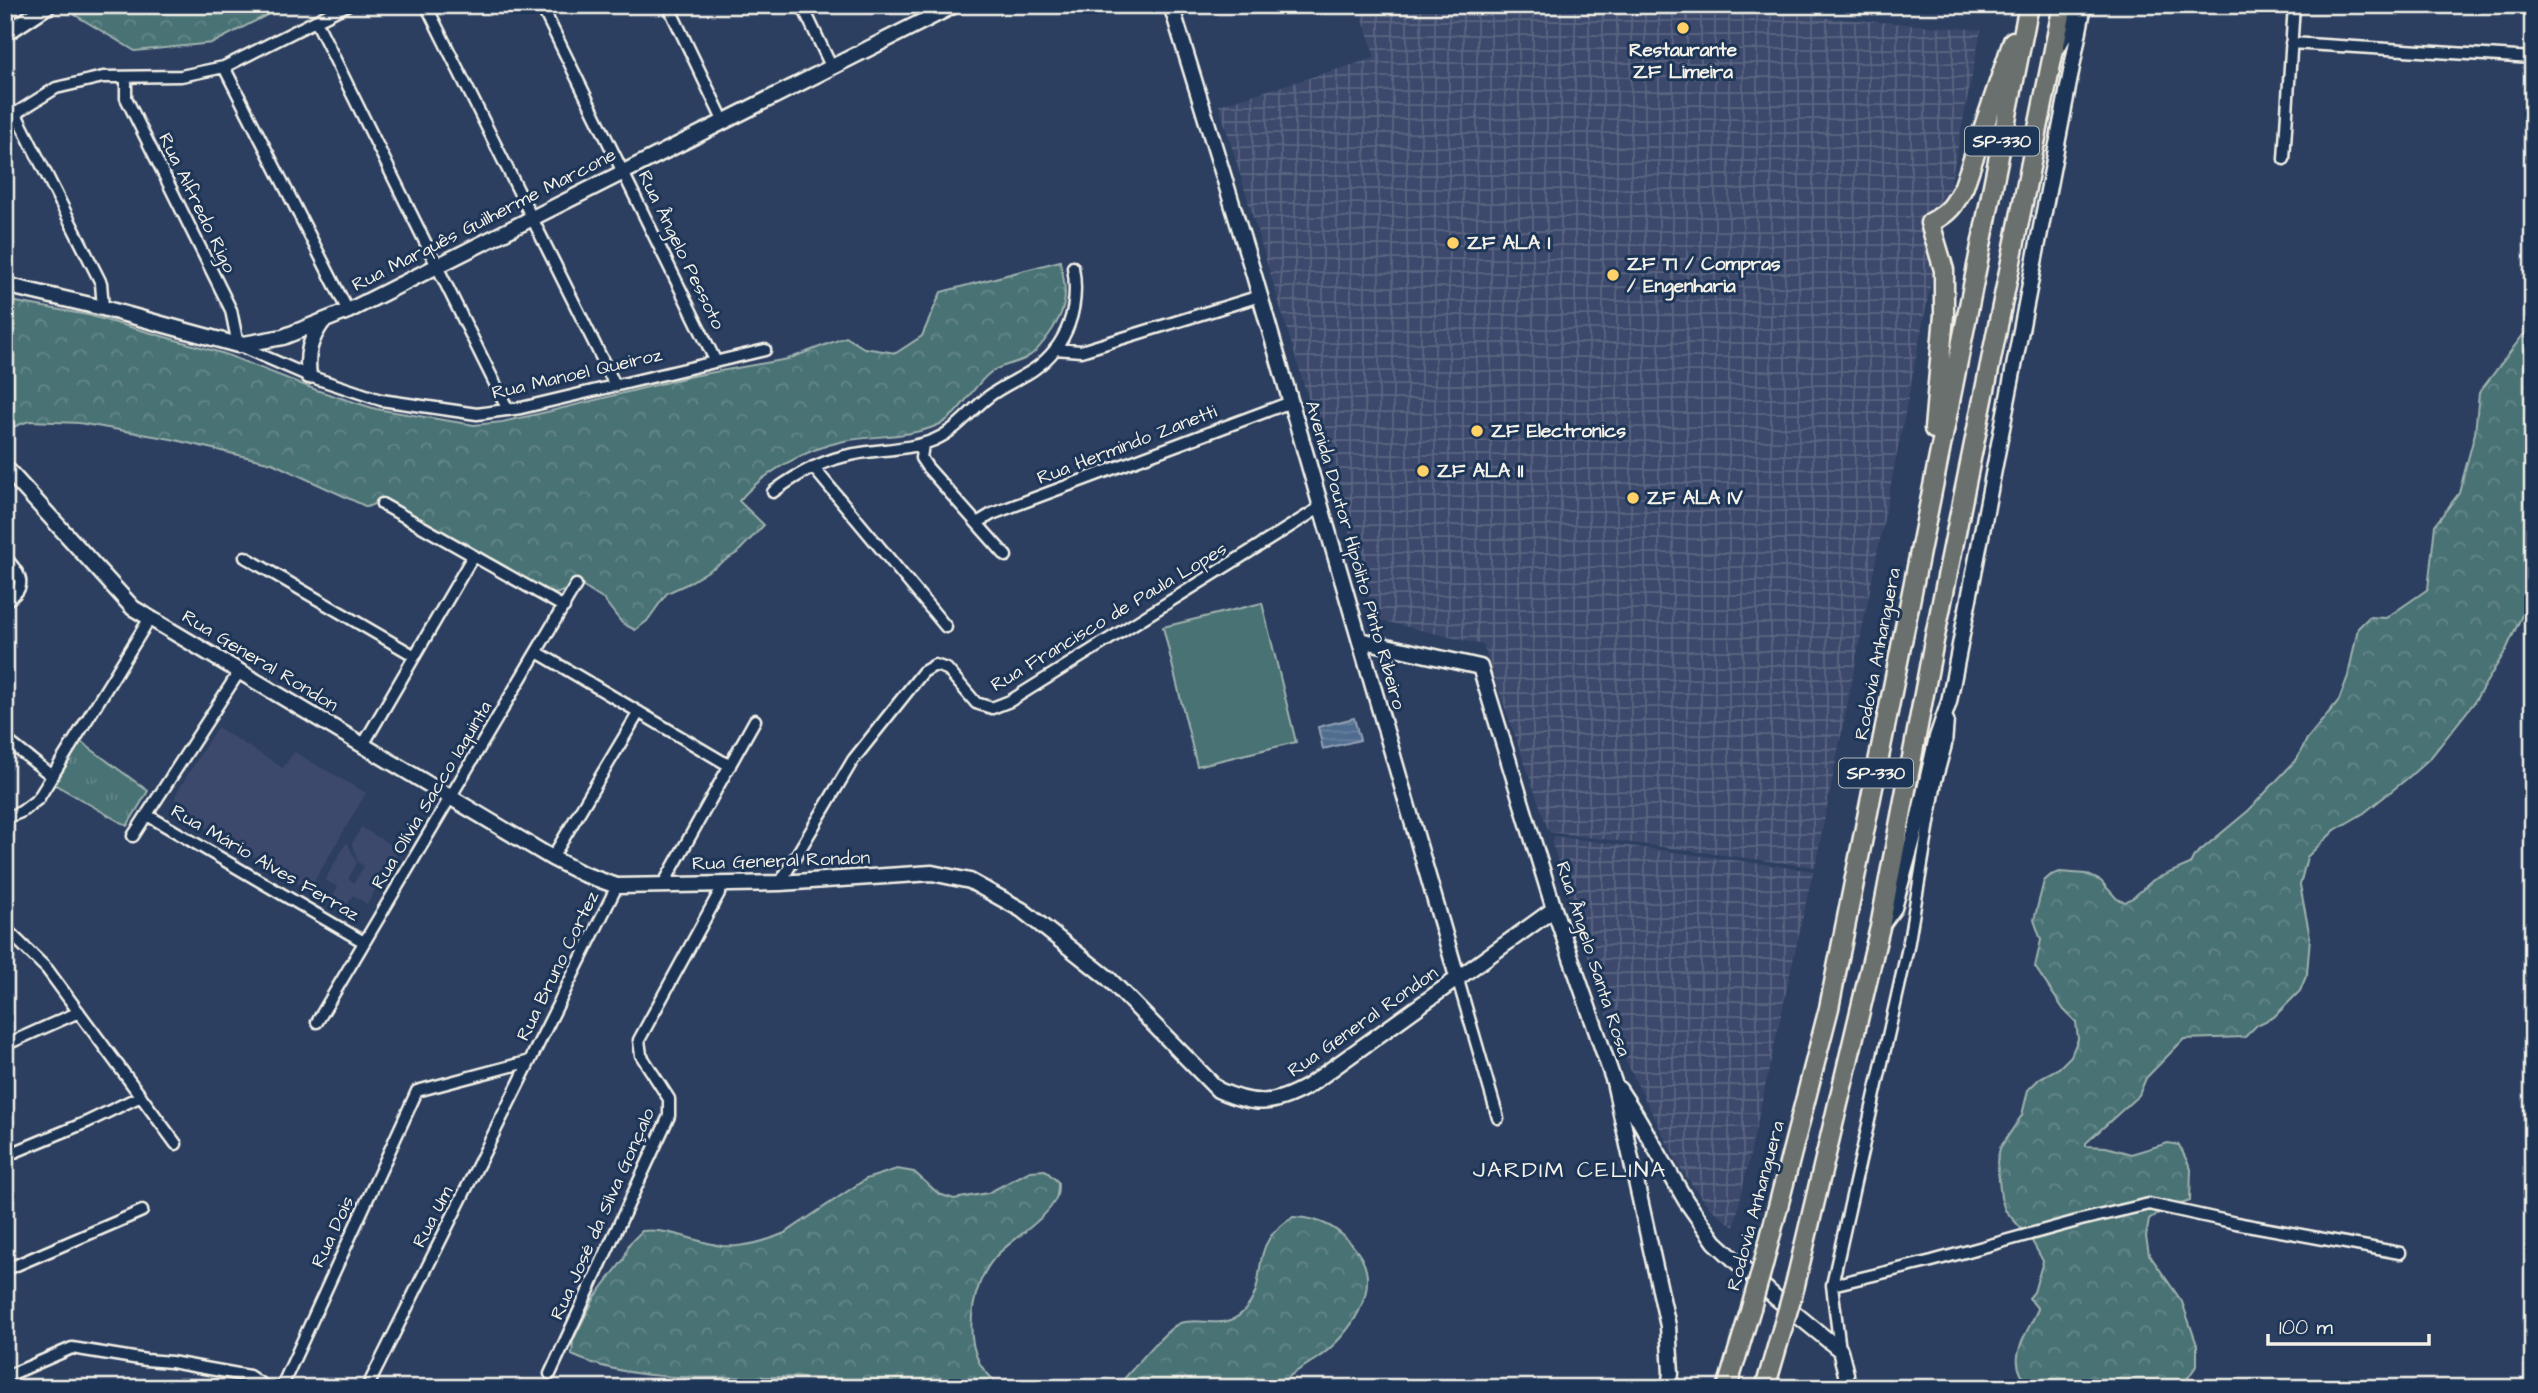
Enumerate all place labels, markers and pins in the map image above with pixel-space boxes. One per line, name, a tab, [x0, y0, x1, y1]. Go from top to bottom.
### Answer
marker: Restaurante ZF Limeira	[1675, 20, 1691, 36]
place label: Restaurante ZF Limeira	[1629, 37, 1738, 86]
place label: ZF ALA I	[1467, 230, 1551, 257]
marker: ZF ALA I	[1445, 235, 1461, 251]
place label: ZF TI / Compras / Engenharia	[1627, 251, 1781, 301]
marker: ZF TI / Compras / Engenharia	[1605, 267, 1621, 283]
place label: ZF Electronics	[1491, 418, 1626, 445]
marker: ZF Electronics	[1469, 423, 1485, 439]
place label: ZF ALA II	[1437, 458, 1524, 485]
marker: ZF ALA II	[1415, 463, 1431, 479]
place label: ZF ALA IV	[1647, 485, 1743, 512]
marker: ZF ALA IV	[1625, 490, 1641, 506]

